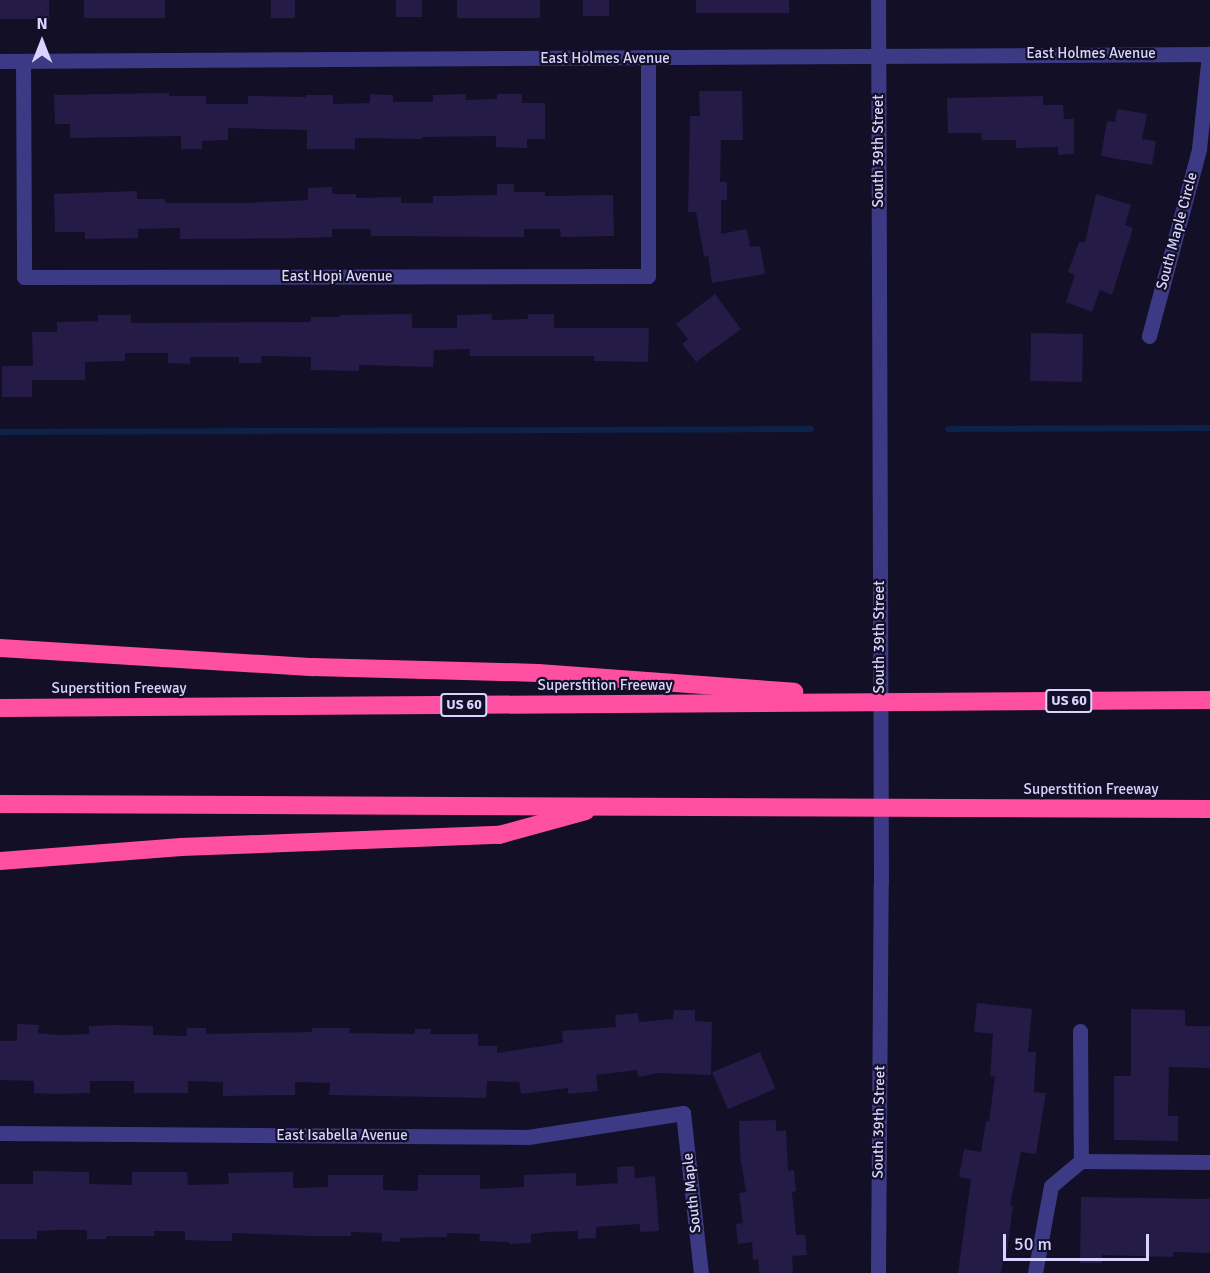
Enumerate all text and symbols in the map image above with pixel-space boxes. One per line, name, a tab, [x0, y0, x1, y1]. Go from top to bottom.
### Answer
north arrow	[12, 12, 72, 72]
text: N	[36, 14, 48, 34]
street label: East Holmes Avenue	[1026, 45, 1156, 63]
street label: East Holmes Avenue	[540, 50, 670, 68]
street label: South 39th Street	[870, 94, 888, 208]
street label: South Maple Circle	[1153, 170, 1201, 292]
street label: East Hopi Avenue	[281, 268, 393, 286]
street label: South 39th Street	[871, 580, 889, 694]
street label: Superstition Freeway	[538, 677, 672, 695]
street label: Superstition Freeway	[52, 680, 186, 698]
road number: US 60	[1045, 690, 1093, 712]
road number: US 60	[440, 694, 488, 716]
street label: Superstition Freeway	[1024, 781, 1158, 799]
street label: South 39th Street	[869, 1065, 889, 1179]
street label: East Isabella Avenue	[276, 1127, 408, 1145]
street label: South Maple	[679, 1152, 705, 1234]
scale bar	[1006, 1222, 1152, 1260]
text: 50 m	[1014, 1233, 1052, 1255]

